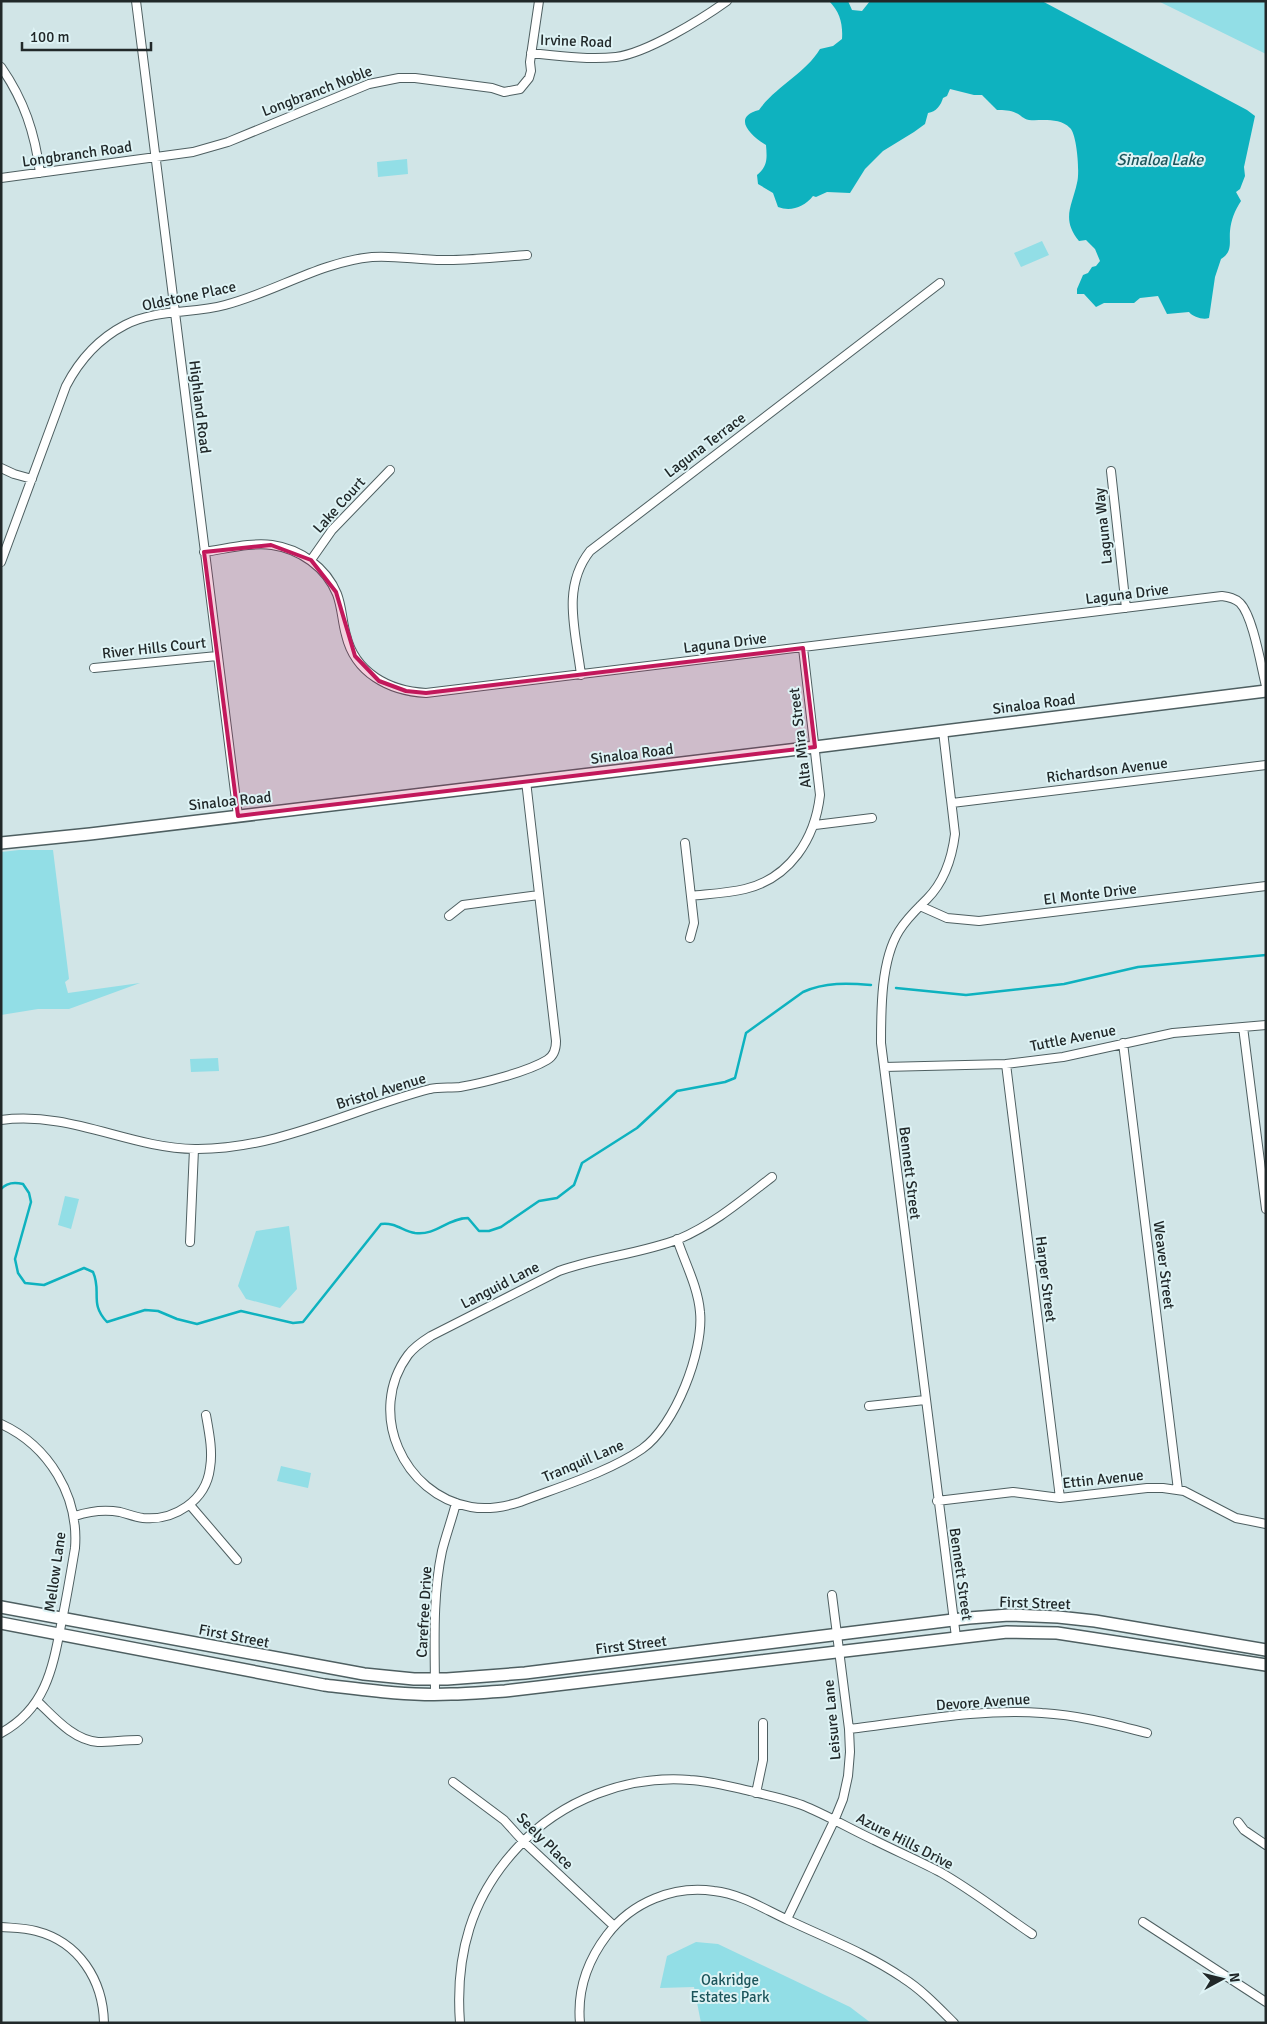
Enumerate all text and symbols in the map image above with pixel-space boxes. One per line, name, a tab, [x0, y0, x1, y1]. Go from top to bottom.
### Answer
scale bar	[22, 20, 151, 52]
text: 100 m	[30, 28, 70, 46]
street label: Irvine Road	[540, 31, 612, 51]
street label: Longbranch Noble	[259, 62, 375, 120]
street label: Longbranch Road	[21, 137, 133, 171]
water label: Sinaloa Lake	[1117, 150, 1204, 170]
street label: Oldstone Place	[140, 277, 238, 315]
street label: Highland Road	[185, 359, 215, 455]
street label: Laguna Terrace	[661, 409, 749, 481]
street label: Lake Court	[309, 473, 369, 537]
street label: Laguna Way	[1090, 487, 1116, 565]
street label: Laguna Drive	[1084, 580, 1170, 608]
street label: Laguna Drive	[682, 629, 768, 657]
street label: River Hills Court	[101, 634, 207, 662]
street label: Alta Mira Street	[785, 687, 815, 789]
street label: Sinaloa Road	[992, 690, 1076, 718]
street label: Sinaloa Road	[590, 740, 674, 768]
street label: Richardson Avenue	[1045, 754, 1169, 786]
street label: Sinaloa Road	[188, 788, 272, 814]
street label: El Monte Drive	[1042, 879, 1138, 909]
street label: Tuttle Avenue	[1029, 1021, 1117, 1055]
street label: Bristol Avenue	[334, 1069, 428, 1113]
street label: Bennett Street	[895, 1126, 925, 1220]
street label: Weaver Street	[1150, 1220, 1178, 1310]
street label: Harper Street	[1032, 1235, 1060, 1323]
street label: Languid Lane	[458, 1257, 542, 1313]
street label: Tranquil Lane	[540, 1436, 626, 1486]
street label: Ettin Avenue	[1062, 1466, 1144, 1492]
street label: Bennett Street	[946, 1527, 976, 1621]
street label: Mellow Lane	[40, 1531, 70, 1613]
street label: Carefree Drive	[413, 1566, 435, 1658]
street label: First Street	[999, 1593, 1071, 1613]
street label: First Street	[197, 1620, 271, 1652]
street label: First Street	[594, 1632, 668, 1658]
street label: Leisure Lane	[820, 1679, 844, 1761]
street label: Devore Avenue	[935, 1690, 1031, 1714]
street label: Seely Place	[513, 1809, 577, 1873]
street label: Azure Hills Drive	[854, 1809, 956, 1873]
north arrow	[1197, 1954, 1247, 2004]
park label: Oakridge Estates Park	[690, 1971, 770, 2006]
text: N	[1225, 1972, 1243, 1983]

